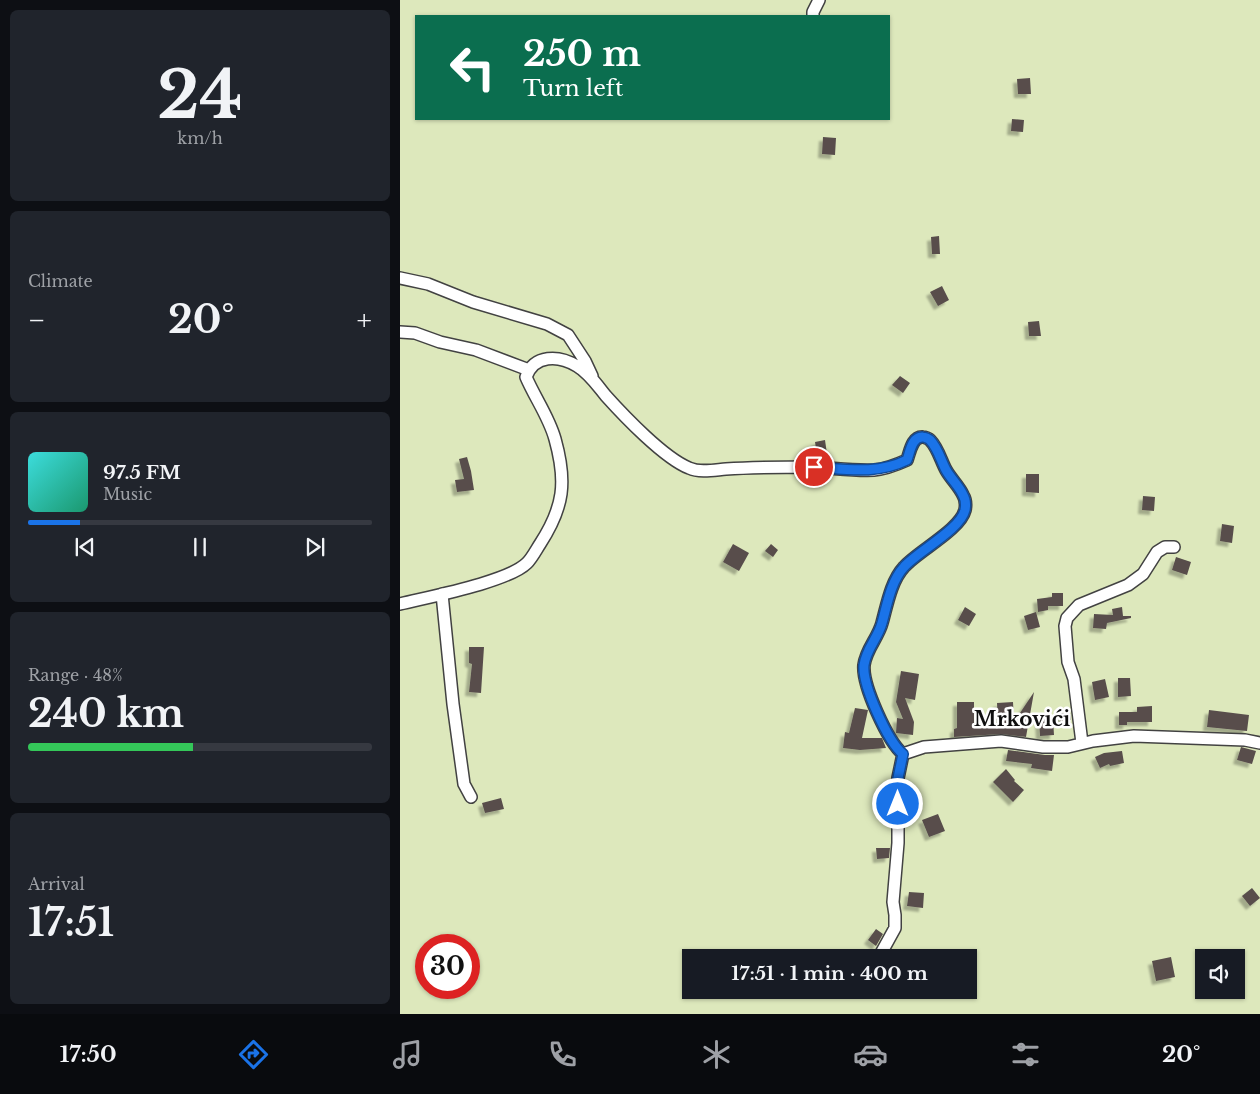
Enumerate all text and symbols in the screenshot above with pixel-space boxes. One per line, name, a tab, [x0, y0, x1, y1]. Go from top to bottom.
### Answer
text: 250 m	[523, 32, 641, 75]
icon: left	[440, 35, 505, 100]
text: 24	[157, 55, 243, 136]
text: Turn left	[523, 75, 623, 102]
text: km/h	[177, 128, 223, 148]
text: Climate	[28, 271, 93, 291]
text: 20°	[168, 296, 234, 343]
text: −	[28, 303, 46, 338]
text: +	[357, 303, 372, 338]
pin	[793, 446, 835, 488]
icon: arrive	[800, 453, 828, 481]
text: 97.5 FM	[103, 461, 181, 484]
text: Music	[103, 484, 152, 504]
icon: previous	[71, 533, 99, 561]
icon: pause	[186, 533, 214, 561]
icon: next	[301, 533, 329, 561]
text: Range · 48%	[28, 665, 123, 685]
text: 240 km	[28, 690, 184, 737]
district label: Mrkovići	[974, 707, 1070, 731]
position arrow	[871, 777, 923, 829]
text: Arrival	[28, 874, 85, 894]
text: 17:51	[28, 899, 114, 946]
speed limit sign: 30	[415, 934, 480, 999]
map controls	[1195, 949, 1245, 999]
button: sound	[1195, 949, 1245, 999]
text: 17:51 · 1 min · 400 m	[731, 962, 928, 985]
icon: directions	[236, 1037, 271, 1072]
icon: music	[390, 1037, 425, 1072]
icon: phone	[545, 1037, 580, 1072]
icon: climate	[699, 1037, 734, 1072]
icon: car	[853, 1037, 888, 1072]
icon: filters	[1008, 1037, 1043, 1072]
text: 17:50	[60, 1041, 117, 1068]
text: 20°	[1162, 1041, 1200, 1068]

